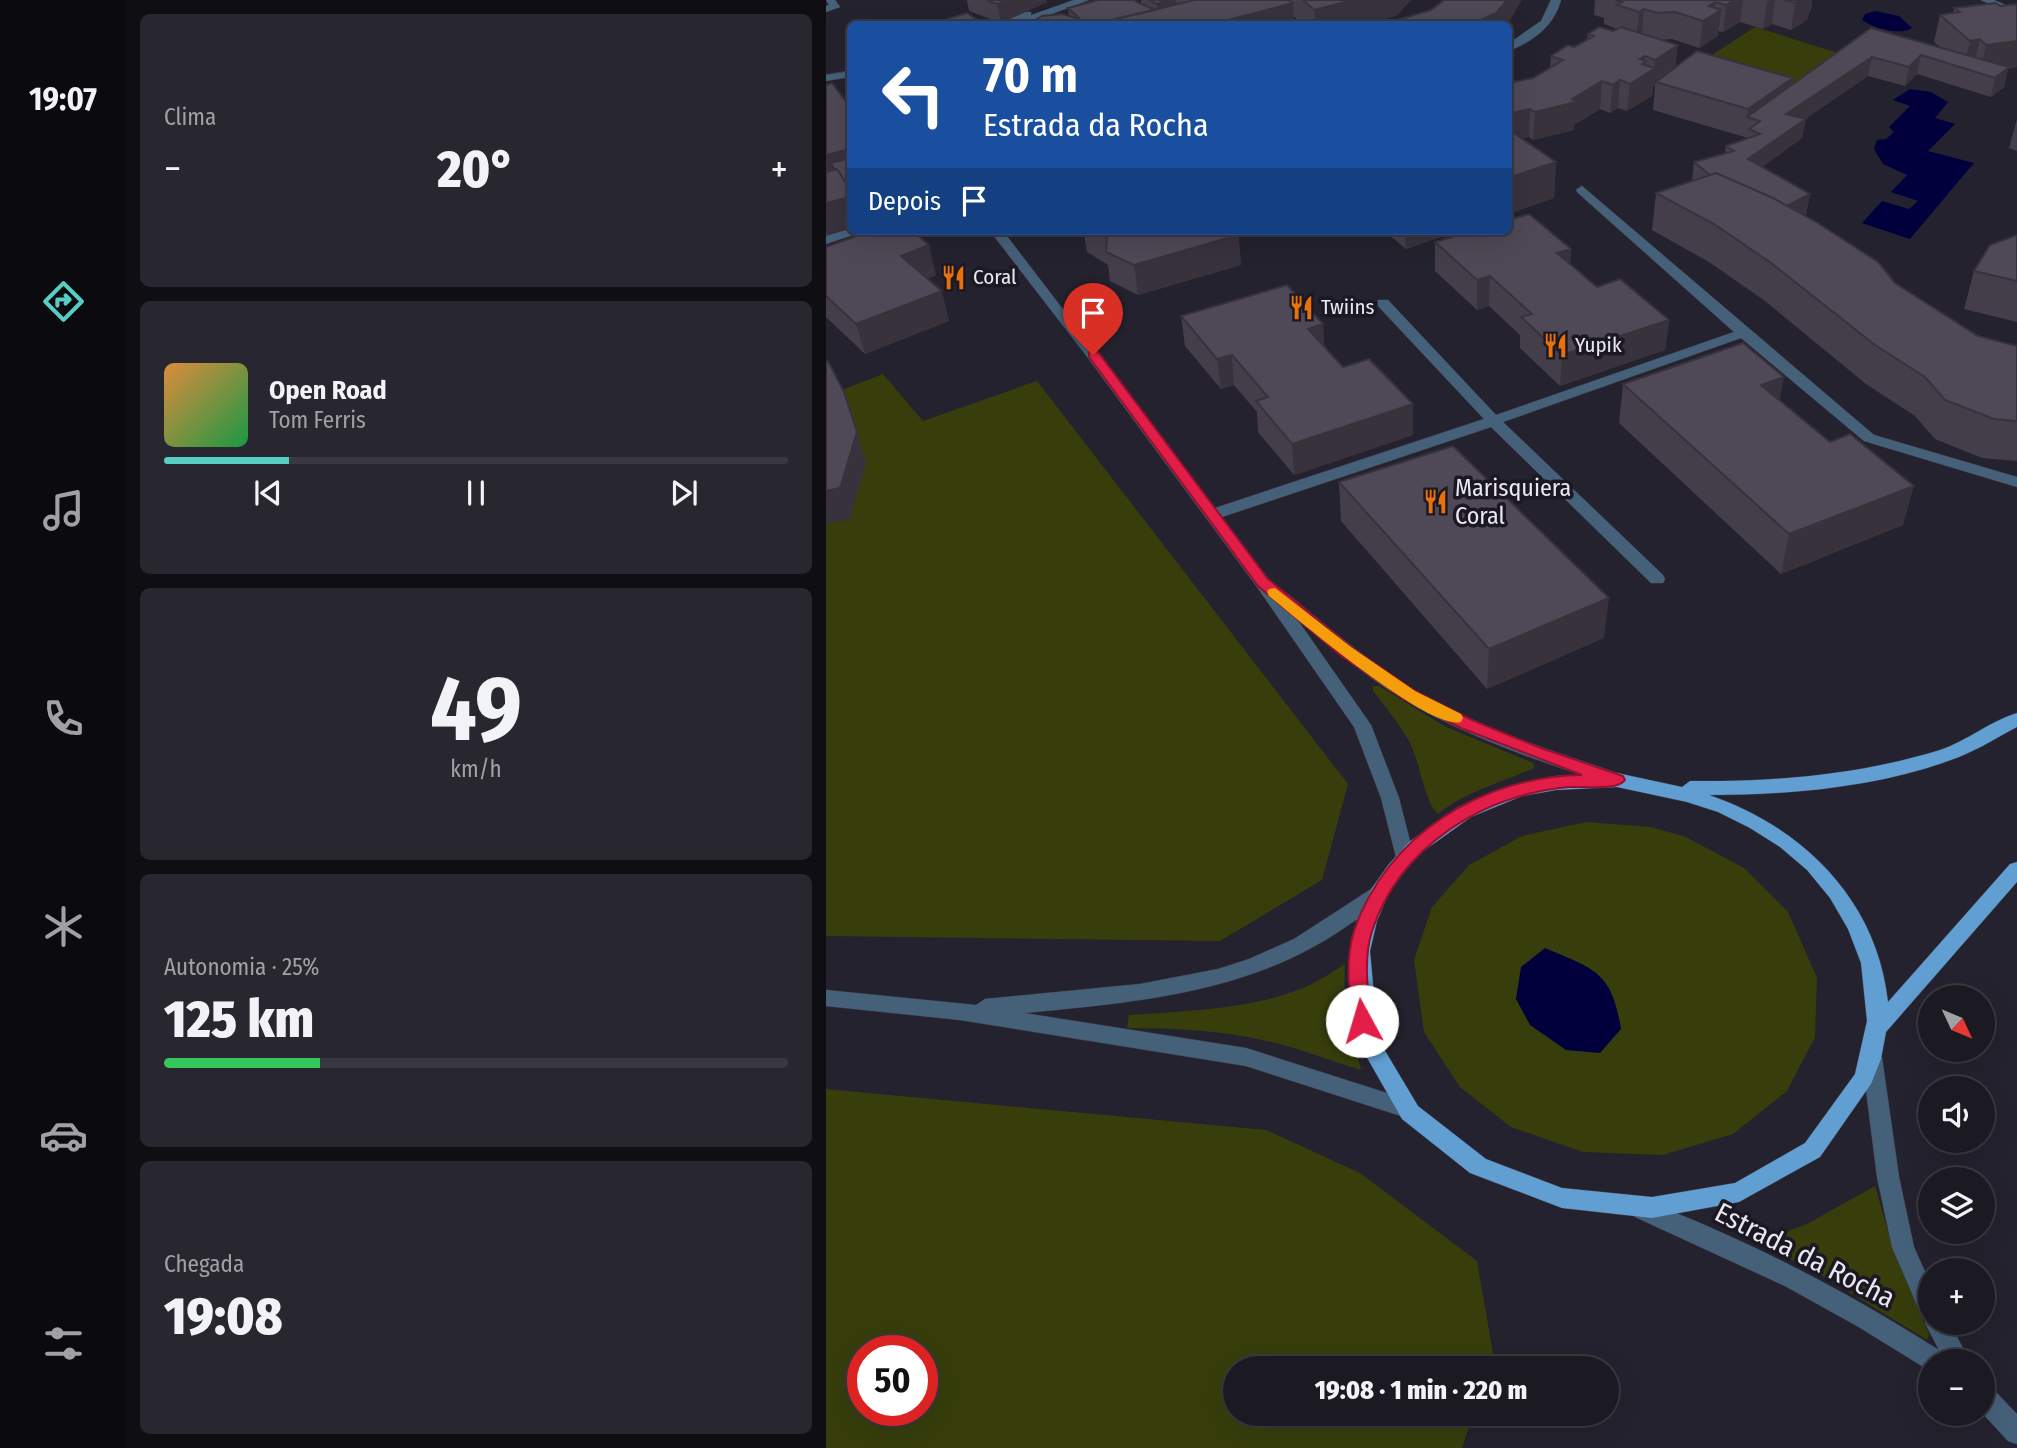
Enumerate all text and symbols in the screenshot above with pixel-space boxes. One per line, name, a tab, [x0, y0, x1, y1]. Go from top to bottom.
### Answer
text: 70 m	[983, 46, 1078, 105]
icon: left	[868, 49, 959, 140]
text: 19:07	[29, 80, 97, 118]
text: Clima	[164, 103, 216, 131]
text: Estrada da Rocha	[983, 106, 1209, 144]
text: 20°	[437, 138, 515, 201]
text: −	[164, 146, 181, 192]
text: +	[771, 146, 788, 192]
icon: arrive	[955, 182, 993, 220]
text: Depois	[868, 186, 941, 217]
restaurant icon: Coral	[939, 263, 967, 291]
place label: Coral	[973, 264, 1017, 290]
icon: directions	[39, 277, 88, 326]
pin	[1063, 283, 1123, 355]
restaurant icon: Twiins	[1287, 293, 1315, 321]
icon: arrive	[1074, 294, 1112, 332]
place label: Twiins	[1321, 294, 1374, 320]
restaurant icon: Yupik	[1541, 331, 1569, 359]
place label: Yupik	[1575, 332, 1622, 358]
text: Open Road	[269, 375, 387, 406]
text: Tom Ferris	[269, 406, 366, 434]
icon: previous	[249, 474, 287, 512]
icon: pause	[457, 474, 495, 512]
icon: next	[665, 474, 703, 512]
place label: Marisquiera Coral	[1455, 474, 1571, 530]
icon: music	[39, 486, 88, 535]
restaurant icon: Marisquiera Coral	[1421, 488, 1449, 516]
text: 49	[430, 655, 522, 764]
icon: phone	[39, 694, 88, 743]
text: km/h	[450, 755, 502, 783]
icon: climate	[39, 902, 88, 951]
text: Autonomia · 25%	[164, 953, 320, 981]
position arrow	[1325, 984, 1399, 1058]
north arrow	[1918, 985, 1995, 1062]
map controls	[1918, 985, 1995, 1426]
text: 125 km	[164, 988, 314, 1051]
button: sound	[1918, 1076, 1995, 1153]
icon: car	[39, 1111, 88, 1160]
button: layers	[1918, 1167, 1995, 1244]
street label: Estrada da Rocha	[1710, 1195, 1900, 1315]
text: Chegada	[164, 1250, 244, 1278]
button: +	[1918, 1258, 1995, 1335]
text: 19:08	[164, 1285, 283, 1348]
icon: filters	[39, 1319, 88, 1368]
speed limit sign: 50	[847, 1335, 938, 1426]
button: −	[1918, 1349, 1995, 1426]
text: 19:08 · 1 min · 220 m	[1315, 1375, 1527, 1406]

